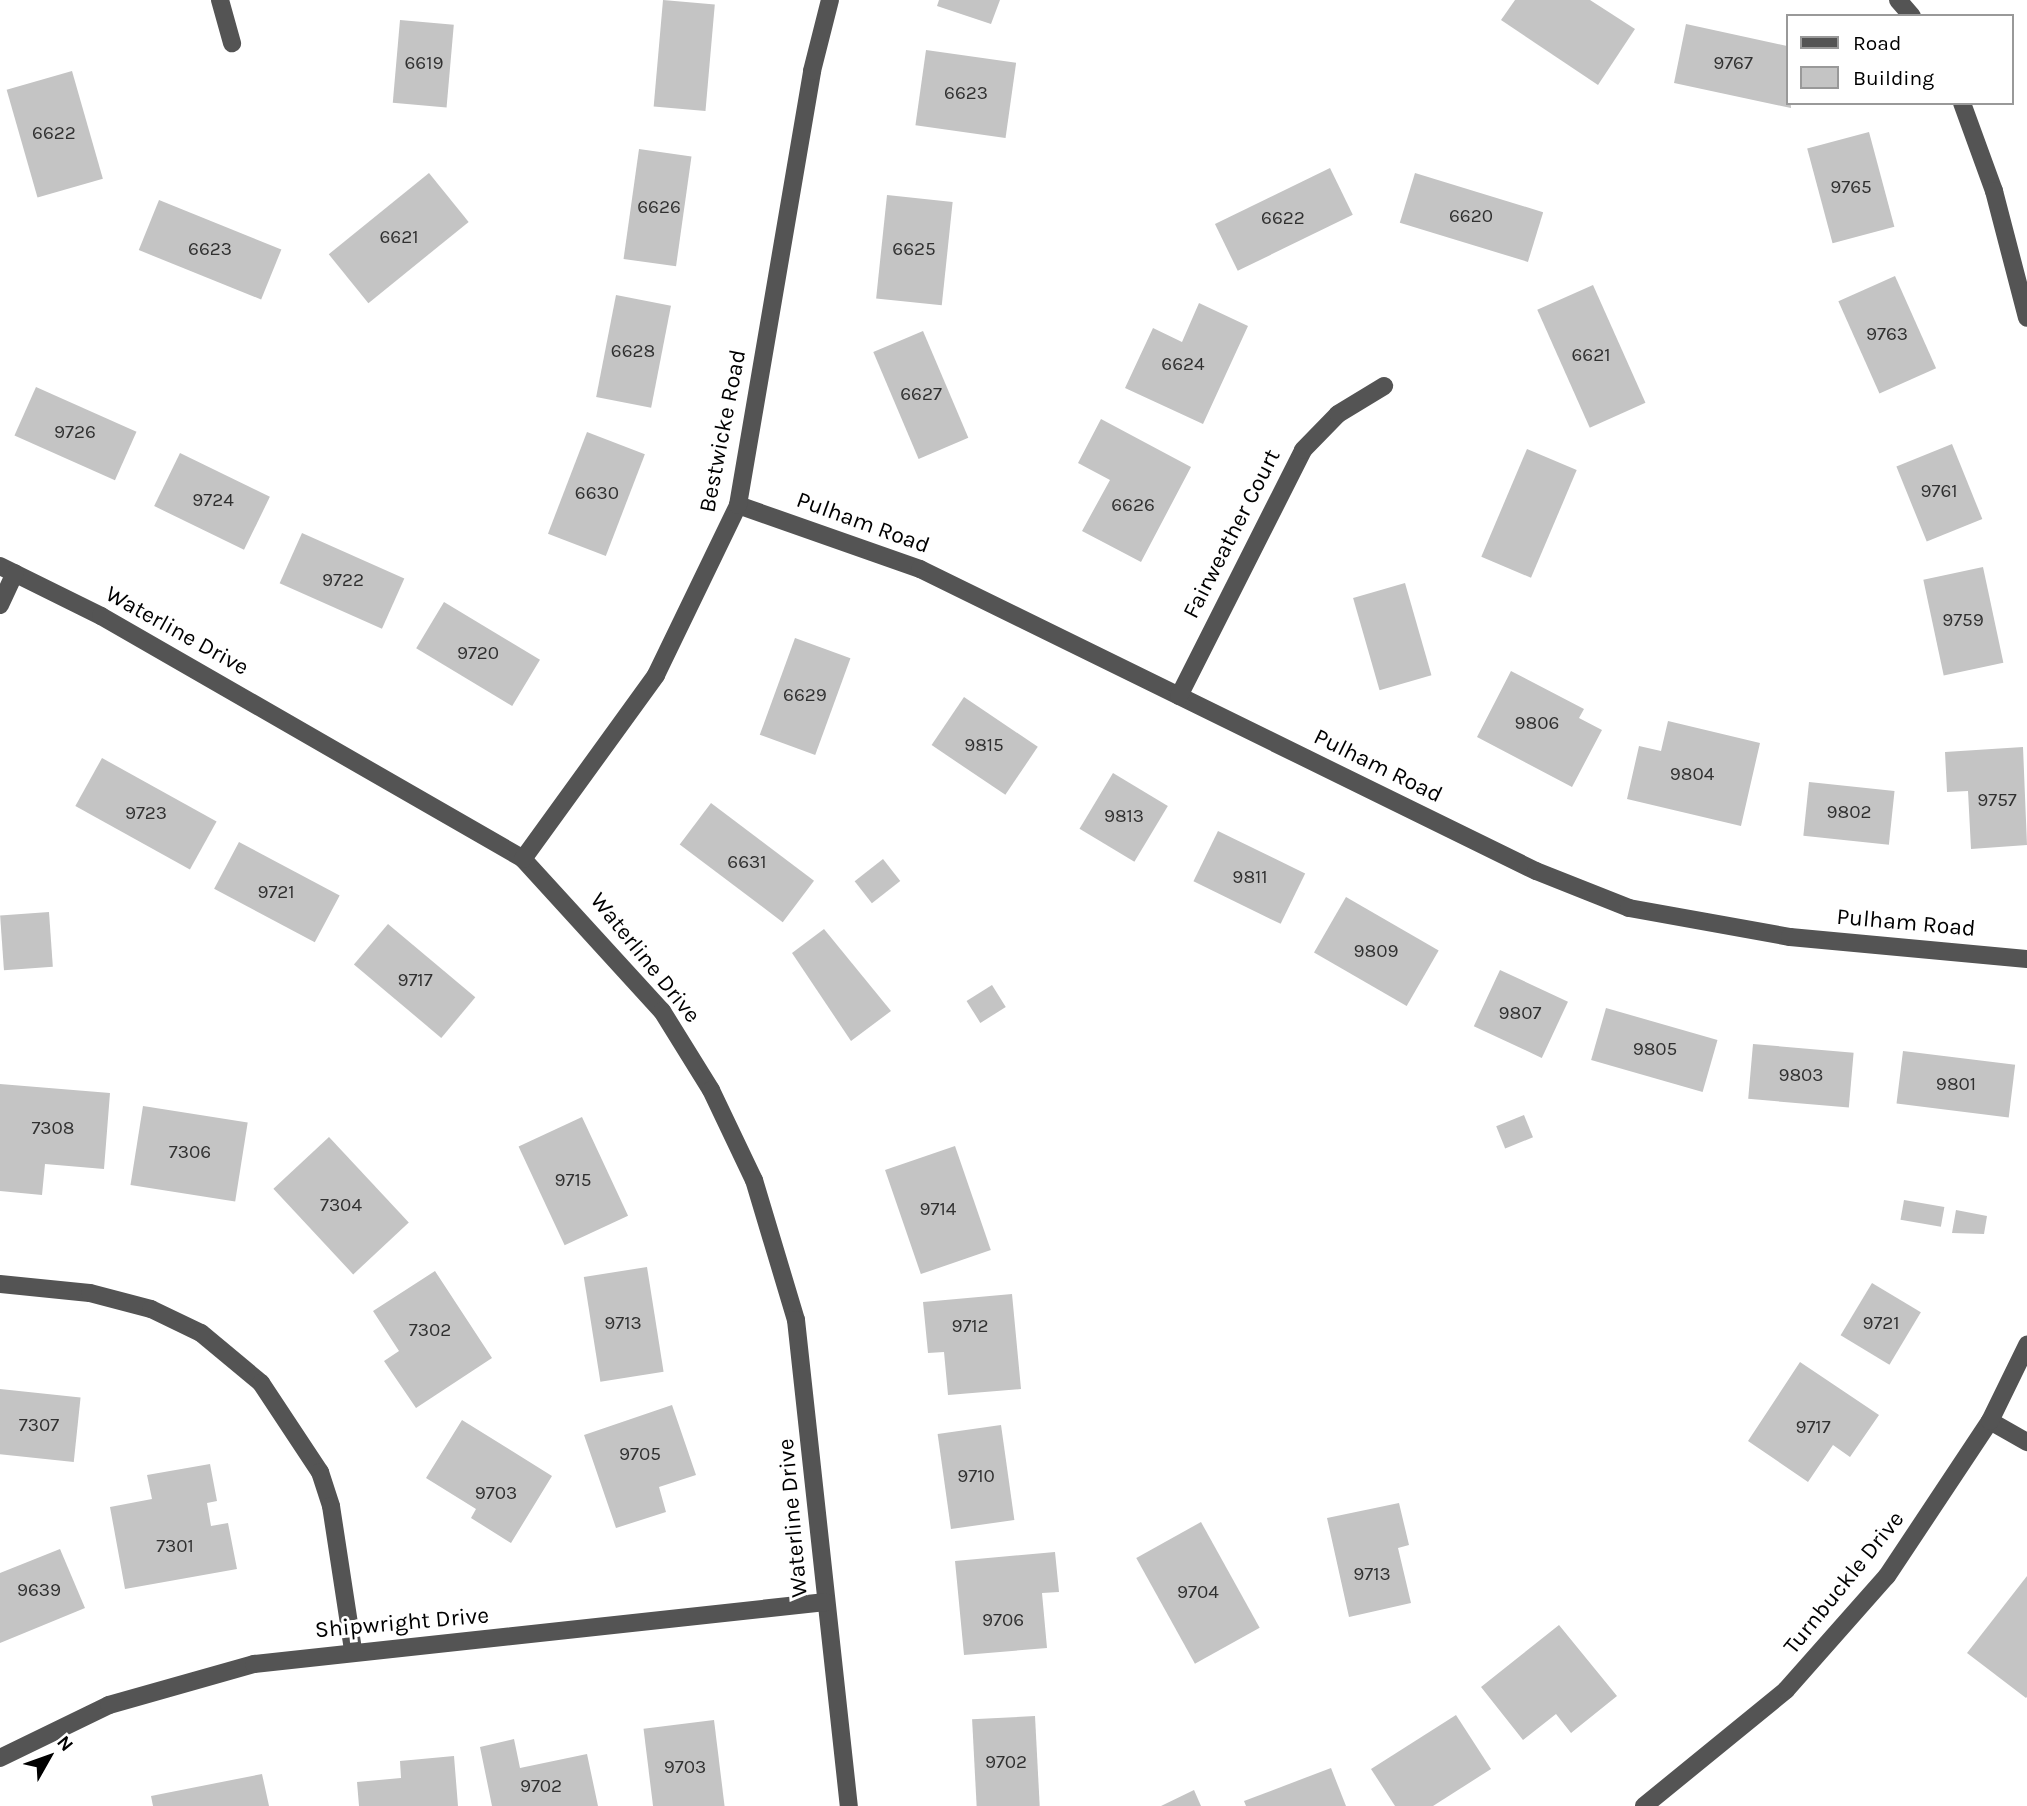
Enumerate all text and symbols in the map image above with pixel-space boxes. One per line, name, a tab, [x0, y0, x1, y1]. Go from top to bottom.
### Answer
legend	[1786, 14, 2013, 105]
text: Road	[1853, 31, 1901, 55]
house number: 6619	[404, 53, 444, 75]
house number: 9767	[1713, 53, 1753, 75]
text: Building	[1853, 66, 1934, 90]
house number: 6623	[944, 83, 988, 105]
house number: 6622	[32, 123, 76, 145]
house number: 9765	[1830, 177, 1872, 199]
house number: 6626	[637, 197, 681, 219]
house number: 6620	[1449, 206, 1493, 228]
house number: 6622	[1261, 208, 1305, 230]
house number: 6621	[379, 227, 419, 249]
house number: 6623	[188, 239, 232, 261]
house number: 6625	[892, 239, 936, 261]
house number: 9763	[1866, 324, 1908, 346]
house number: 6628	[611, 341, 655, 363]
house number: 6621	[1571, 345, 1611, 367]
street label: Bestwicke Road	[694, 347, 752, 515]
house number: 6624	[1161, 354, 1205, 376]
house number: 6627	[900, 384, 942, 406]
house number: 9726	[54, 422, 96, 444]
street label: Fairweather Court	[1177, 445, 1287, 623]
house number: 9761	[1920, 481, 1958, 503]
house number: 6630	[575, 483, 619, 505]
street label: Pulham Road	[793, 486, 933, 560]
house number: 9724	[192, 490, 234, 512]
house number: 6626	[1111, 495, 1155, 517]
house number: 9722	[322, 570, 364, 592]
street label: Waterline Drive	[101, 580, 253, 682]
house number: 9759	[1942, 610, 1984, 632]
house number: 9720	[457, 643, 499, 665]
house number: 6629	[783, 685, 827, 707]
house number: 9806	[1515, 713, 1559, 735]
street label: Pulham Road	[1309, 723, 1447, 809]
house number: 9815	[964, 735, 1004, 757]
house number: 9804	[1670, 764, 1714, 786]
house number: 9757	[1977, 790, 2017, 812]
house number: 9802	[1827, 802, 1871, 824]
house number: 9723	[125, 803, 167, 825]
house number: 9813	[1104, 806, 1144, 828]
house number: 6631	[727, 852, 767, 874]
house number: 9811	[1232, 867, 1268, 889]
house number: 9721	[257, 882, 295, 904]
street label: Waterline Drive	[584, 887, 706, 1029]
street label: Pulham Road	[1835, 903, 1977, 943]
house number: 9809	[1354, 941, 1398, 963]
house number: 9717	[397, 970, 433, 992]
house number: 9807	[1499, 1003, 1541, 1025]
house number: 9805	[1633, 1039, 1677, 1061]
house number: 9803	[1778, 1065, 1824, 1087]
house number: 9801	[1936, 1074, 1976, 1096]
house number: 7308	[31, 1118, 75, 1140]
house number: 7306	[169, 1142, 211, 1164]
house number: 9715	[555, 1170, 591, 1192]
house number: 7304	[320, 1195, 362, 1217]
house number: 9714	[920, 1199, 956, 1221]
house number: 9713	[604, 1313, 642, 1335]
house number: 9721	[1862, 1313, 1900, 1335]
house number: 9712	[951, 1316, 989, 1338]
house number: 7302	[409, 1320, 451, 1342]
house number: 7307	[19, 1415, 59, 1437]
house number: 9717	[1795, 1417, 1831, 1439]
street label: Waterline Drive	[772, 1437, 814, 1599]
house number: 9705	[619, 1444, 661, 1466]
house number: 9710	[957, 1466, 995, 1488]
house number: 9703	[475, 1483, 517, 1505]
street label: Turnbuckle Drive	[1778, 1506, 1910, 1660]
house number: 7301	[156, 1536, 194, 1558]
house number: 9713	[1353, 1564, 1391, 1586]
house number: 9639	[17, 1580, 61, 1602]
house number: 9704	[1177, 1582, 1219, 1604]
street label: Shipwright Drive	[314, 1602, 490, 1644]
house number: 9706	[982, 1610, 1024, 1632]
north arrow	[14, 1722, 84, 1792]
text: N	[52, 1731, 78, 1756]
house number: 9702	[985, 1752, 1027, 1774]
house number: 9703	[664, 1757, 706, 1779]
house number: 9702	[520, 1776, 562, 1798]

